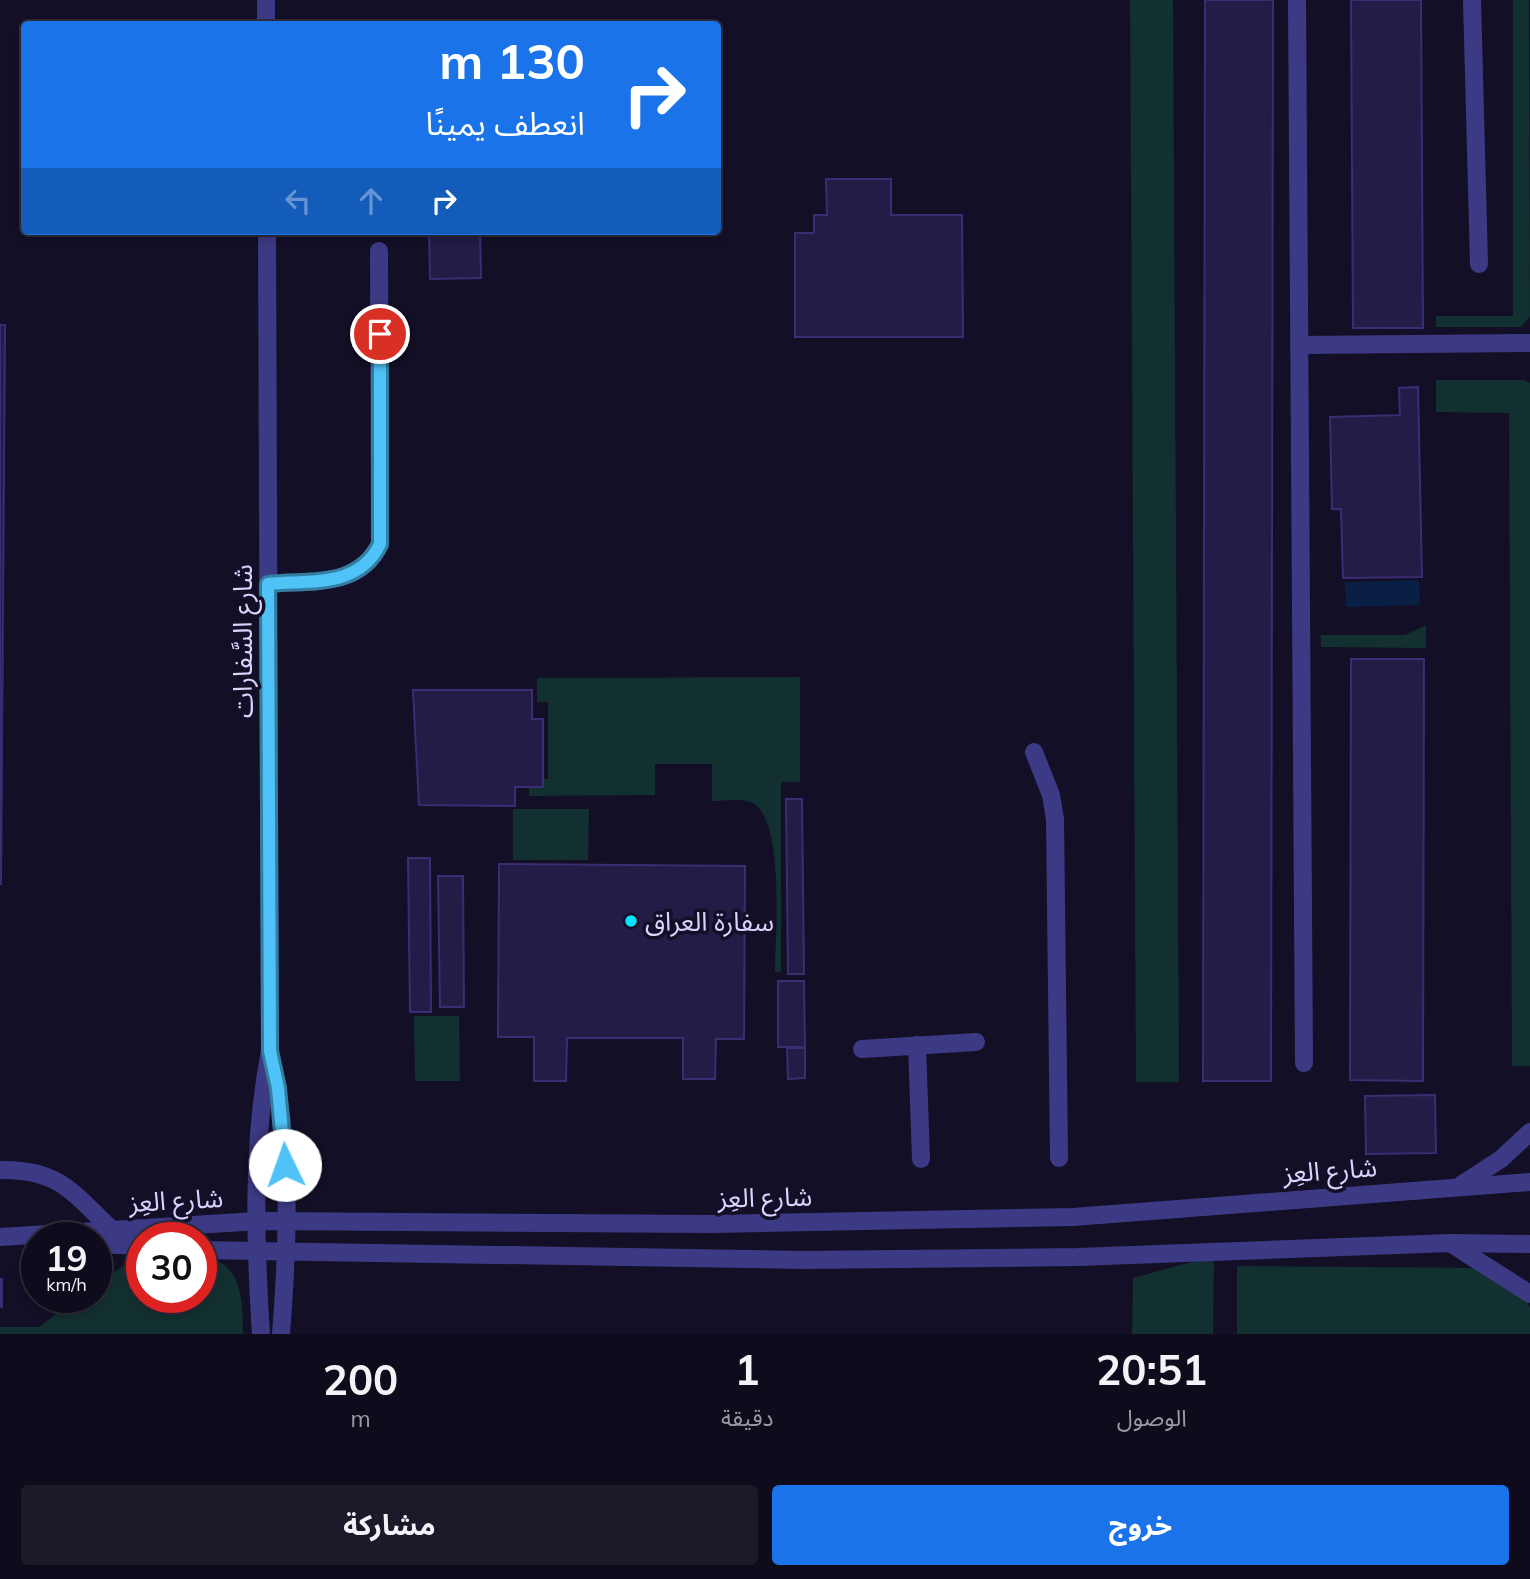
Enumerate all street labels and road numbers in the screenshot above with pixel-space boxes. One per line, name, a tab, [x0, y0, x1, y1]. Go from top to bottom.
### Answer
street label: شارع السَّفارات	[226, 564, 262, 718]
street label: شارع العِز	[1281, 1150, 1378, 1193]
street label: شارع العِز	[717, 1180, 812, 1217]
street label: شارع العِز	[127, 1181, 224, 1222]

